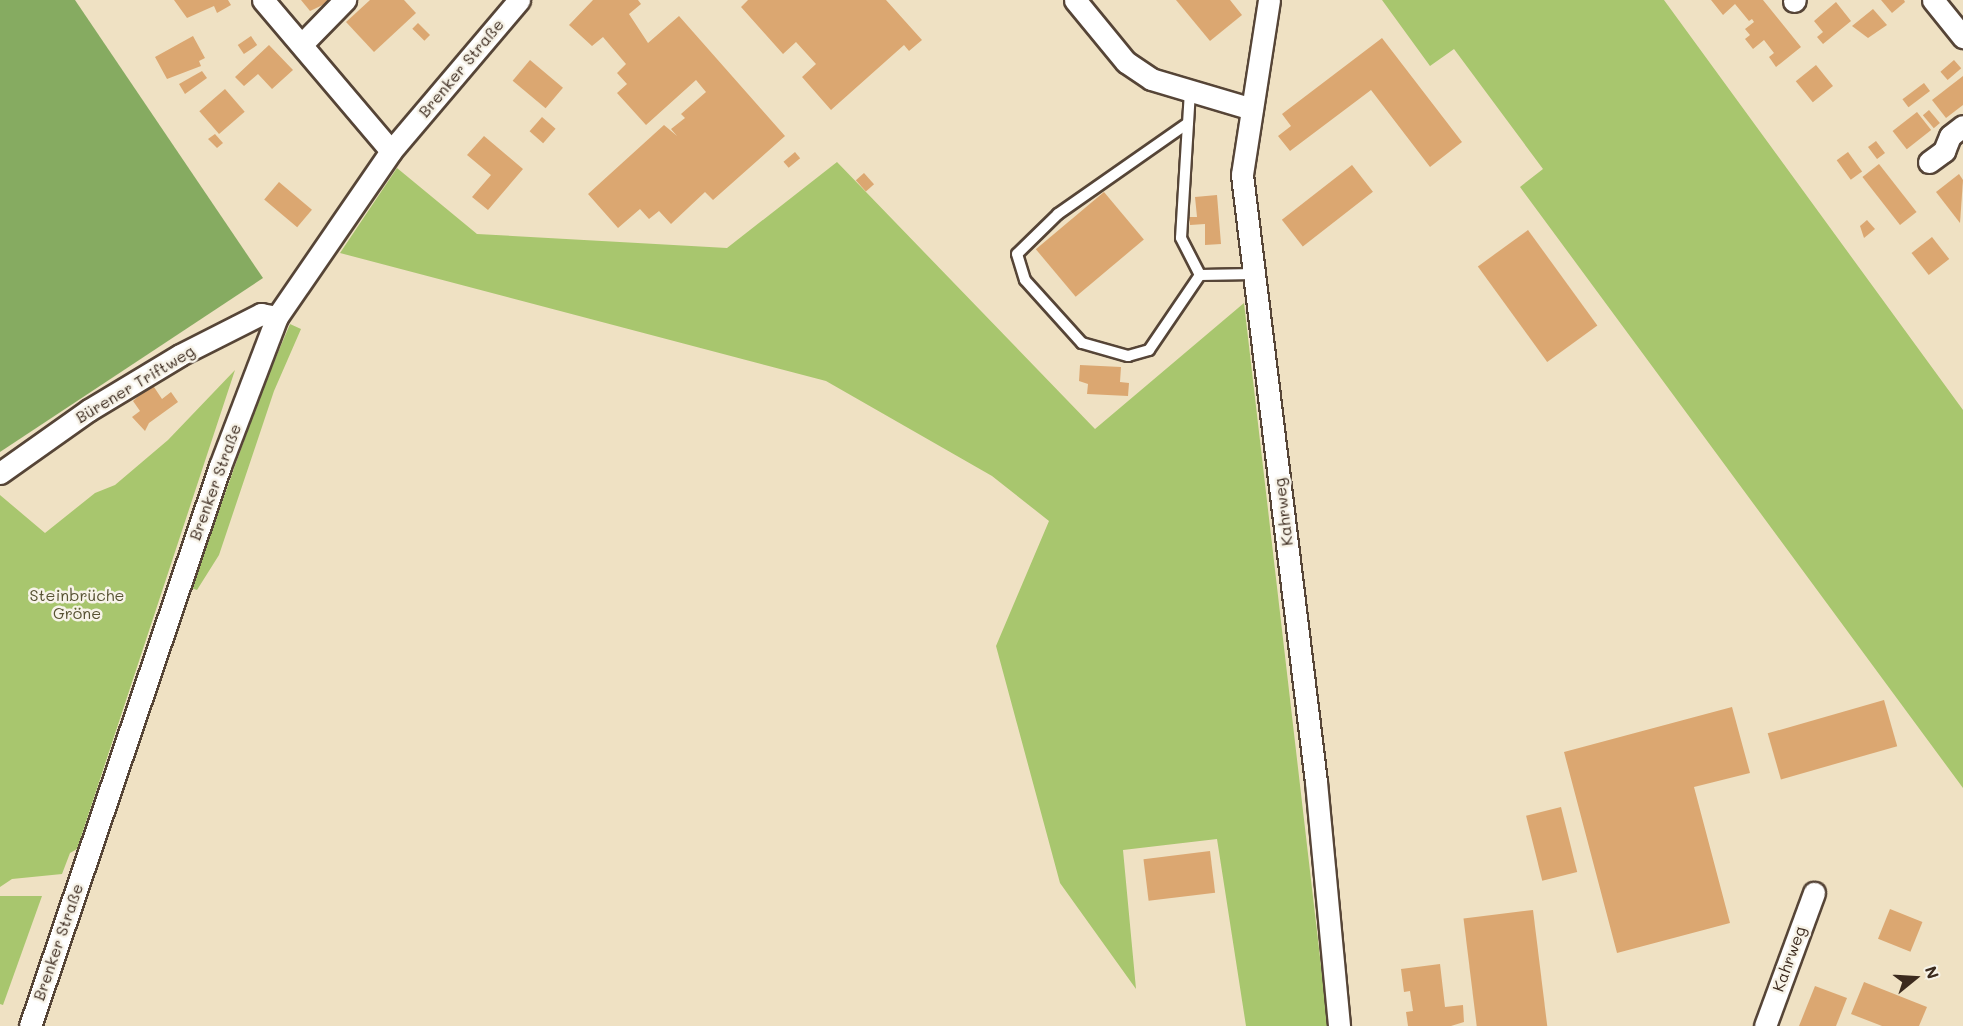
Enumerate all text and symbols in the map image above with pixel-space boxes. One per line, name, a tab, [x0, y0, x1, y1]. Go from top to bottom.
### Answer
street label: Brenker Straße	[414, 15, 508, 121]
street label: Bürener Triftweg	[72, 341, 198, 427]
street label: Brenker Straße	[185, 421, 245, 543]
street label: Kahrweg	[1269, 477, 1297, 547]
park label: Steinbrüche Gröne	[29, 585, 125, 623]
street label: Brenker Straße	[29, 881, 87, 1003]
street label: Kahrweg	[1768, 924, 1810, 994]
north arrow	[1885, 948, 1945, 1008]
text: N	[1921, 963, 1944, 981]

